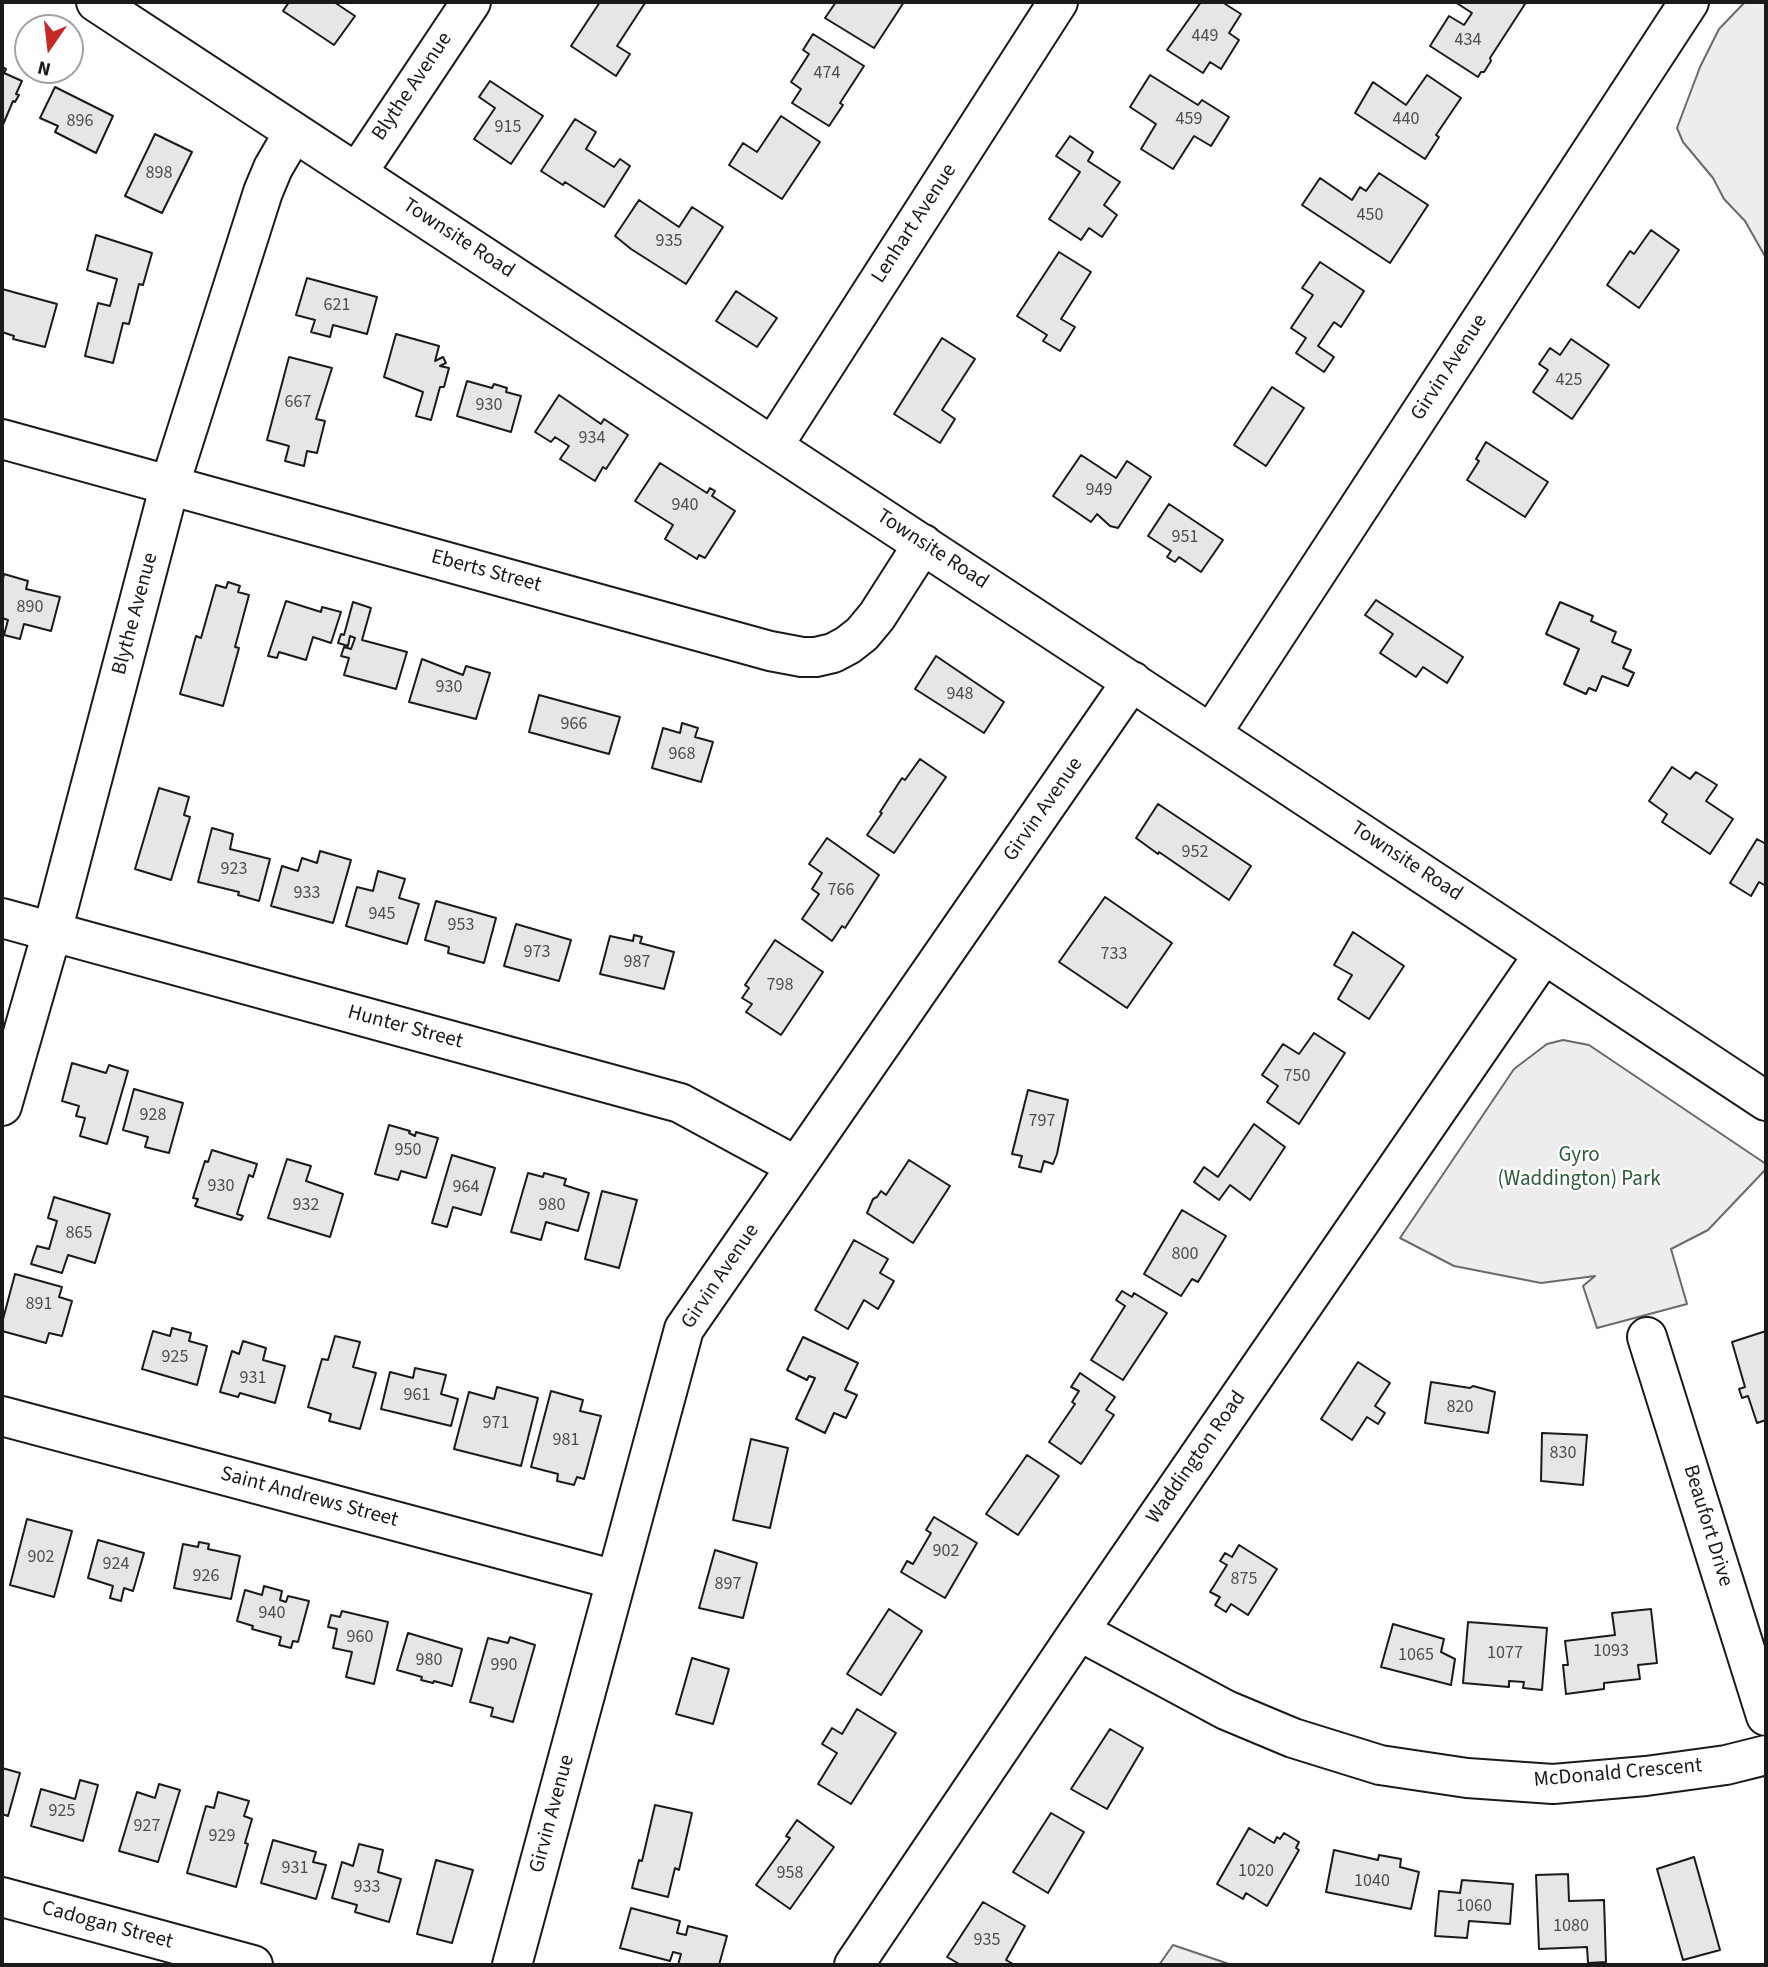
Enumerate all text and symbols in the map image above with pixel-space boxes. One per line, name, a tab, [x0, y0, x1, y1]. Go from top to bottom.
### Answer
north arrow	[14, 14, 84, 84]
house number: 449	[1192, 26, 1218, 48]
street label: Blythe Avenue	[368, 28, 458, 146]
house number: 434	[1455, 30, 1481, 52]
text: N	[35, 53, 54, 83]
house number: 474	[814, 63, 840, 85]
house number: 459	[1176, 109, 1202, 131]
house number: 440	[1393, 109, 1419, 131]
house number: 896	[67, 111, 93, 133]
house number: 915	[495, 117, 521, 139]
street label: Lenhart Avenue	[867, 160, 963, 288]
house number: 898	[146, 163, 172, 185]
street label: Townsite Road	[397, 194, 519, 284]
house number: 450	[1357, 205, 1383, 227]
house number: 935	[656, 231, 682, 253]
house number: 621	[324, 295, 350, 317]
street label: Girvin Avenue	[1406, 310, 1494, 426]
house number: 425	[1556, 370, 1582, 392]
house number: 667	[285, 392, 311, 414]
house number: 930	[476, 395, 502, 417]
house number: 934	[579, 428, 605, 450]
house number: 949	[1086, 480, 1112, 502]
house number: 940	[672, 495, 698, 517]
street label: Townsite Road	[871, 505, 993, 595]
house number: 951	[1172, 527, 1198, 549]
street label: Eberts Street	[428, 545, 544, 599]
street label: Blythe Avenue	[108, 550, 164, 678]
house number: 890	[17, 597, 43, 619]
house number: 930	[436, 677, 462, 699]
house number: 948	[947, 684, 973, 706]
house number: 966	[561, 714, 587, 736]
house number: 968	[669, 744, 695, 766]
street label: Girvin Avenue	[999, 753, 1089, 867]
street label: Townsite Road	[1345, 817, 1467, 907]
house number: 952	[1182, 842, 1208, 864]
house number: 923	[221, 859, 247, 881]
house number: 766	[828, 880, 854, 902]
house number: 933	[294, 883, 320, 905]
house number: 945	[369, 904, 395, 926]
house number: 953	[448, 915, 474, 937]
house number: 973	[524, 942, 550, 964]
house number: 733	[1101, 944, 1127, 966]
house number: 987	[624, 952, 650, 974]
house number: 798	[767, 975, 793, 997]
street label: Hunter Street	[345, 1001, 465, 1055]
house number: 750	[1284, 1066, 1310, 1088]
house number: 928	[140, 1105, 166, 1127]
house number: 797	[1029, 1111, 1055, 1133]
house number: 950	[395, 1140, 421, 1162]
park label: Gyro (Waddington) Park	[1497, 1143, 1661, 1193]
house number: 930	[208, 1176, 234, 1198]
house number: 964	[453, 1177, 479, 1199]
house number: 932	[293, 1195, 319, 1217]
house number: 980	[539, 1195, 565, 1217]
street label: Girvin Avenue	[677, 1220, 765, 1334]
house number: 865	[66, 1223, 92, 1245]
house number: 800	[1172, 1244, 1198, 1266]
house number: 891	[26, 1294, 52, 1316]
house number: 925	[162, 1347, 188, 1369]
house number: 931	[240, 1368, 266, 1390]
house number: 961	[404, 1385, 430, 1407]
street label: Waddington Road	[1142, 1387, 1252, 1529]
house number: 820	[1447, 1397, 1473, 1419]
house number: 971	[483, 1413, 509, 1435]
house number: 981	[553, 1430, 579, 1452]
house number: 830	[1550, 1443, 1576, 1465]
street label: Saint Andrews Street	[218, 1462, 400, 1534]
street label: Beaufort Drive	[1677, 1462, 1737, 1590]
house number: 902	[933, 1541, 959, 1563]
house number: 902	[28, 1547, 54, 1569]
house number: 924	[103, 1554, 129, 1576]
house number: 926	[193, 1566, 219, 1588]
house number: 875	[1231, 1569, 1257, 1591]
house number: 897	[715, 1574, 741, 1596]
house number: 940	[259, 1603, 285, 1625]
house number: 960	[347, 1627, 373, 1649]
house number: 1093	[1593, 1641, 1629, 1663]
house number: 1077	[1487, 1643, 1523, 1665]
house number: 1065	[1398, 1645, 1434, 1667]
house number: 980	[416, 1650, 442, 1672]
house number: 990	[491, 1655, 517, 1677]
street label: Girvin Avenue	[525, 1752, 581, 1876]
street label: McDonald Crescent	[1533, 1754, 1703, 1794]
house number: 925	[49, 1801, 75, 1823]
house number: 927	[134, 1816, 160, 1838]
house number: 929	[209, 1826, 235, 1848]
house number: 931	[282, 1858, 308, 1880]
house number: 1020	[1238, 1861, 1274, 1883]
house number: 958	[777, 1863, 803, 1885]
house number: 1040	[1354, 1871, 1390, 1893]
house number: 933	[354, 1877, 380, 1899]
street label: Cadogan Street	[39, 1896, 175, 1956]
house number: 1060	[1456, 1896, 1492, 1918]
house number: 1080	[1553, 1916, 1589, 1938]
house number: 935	[974, 1930, 1000, 1952]

